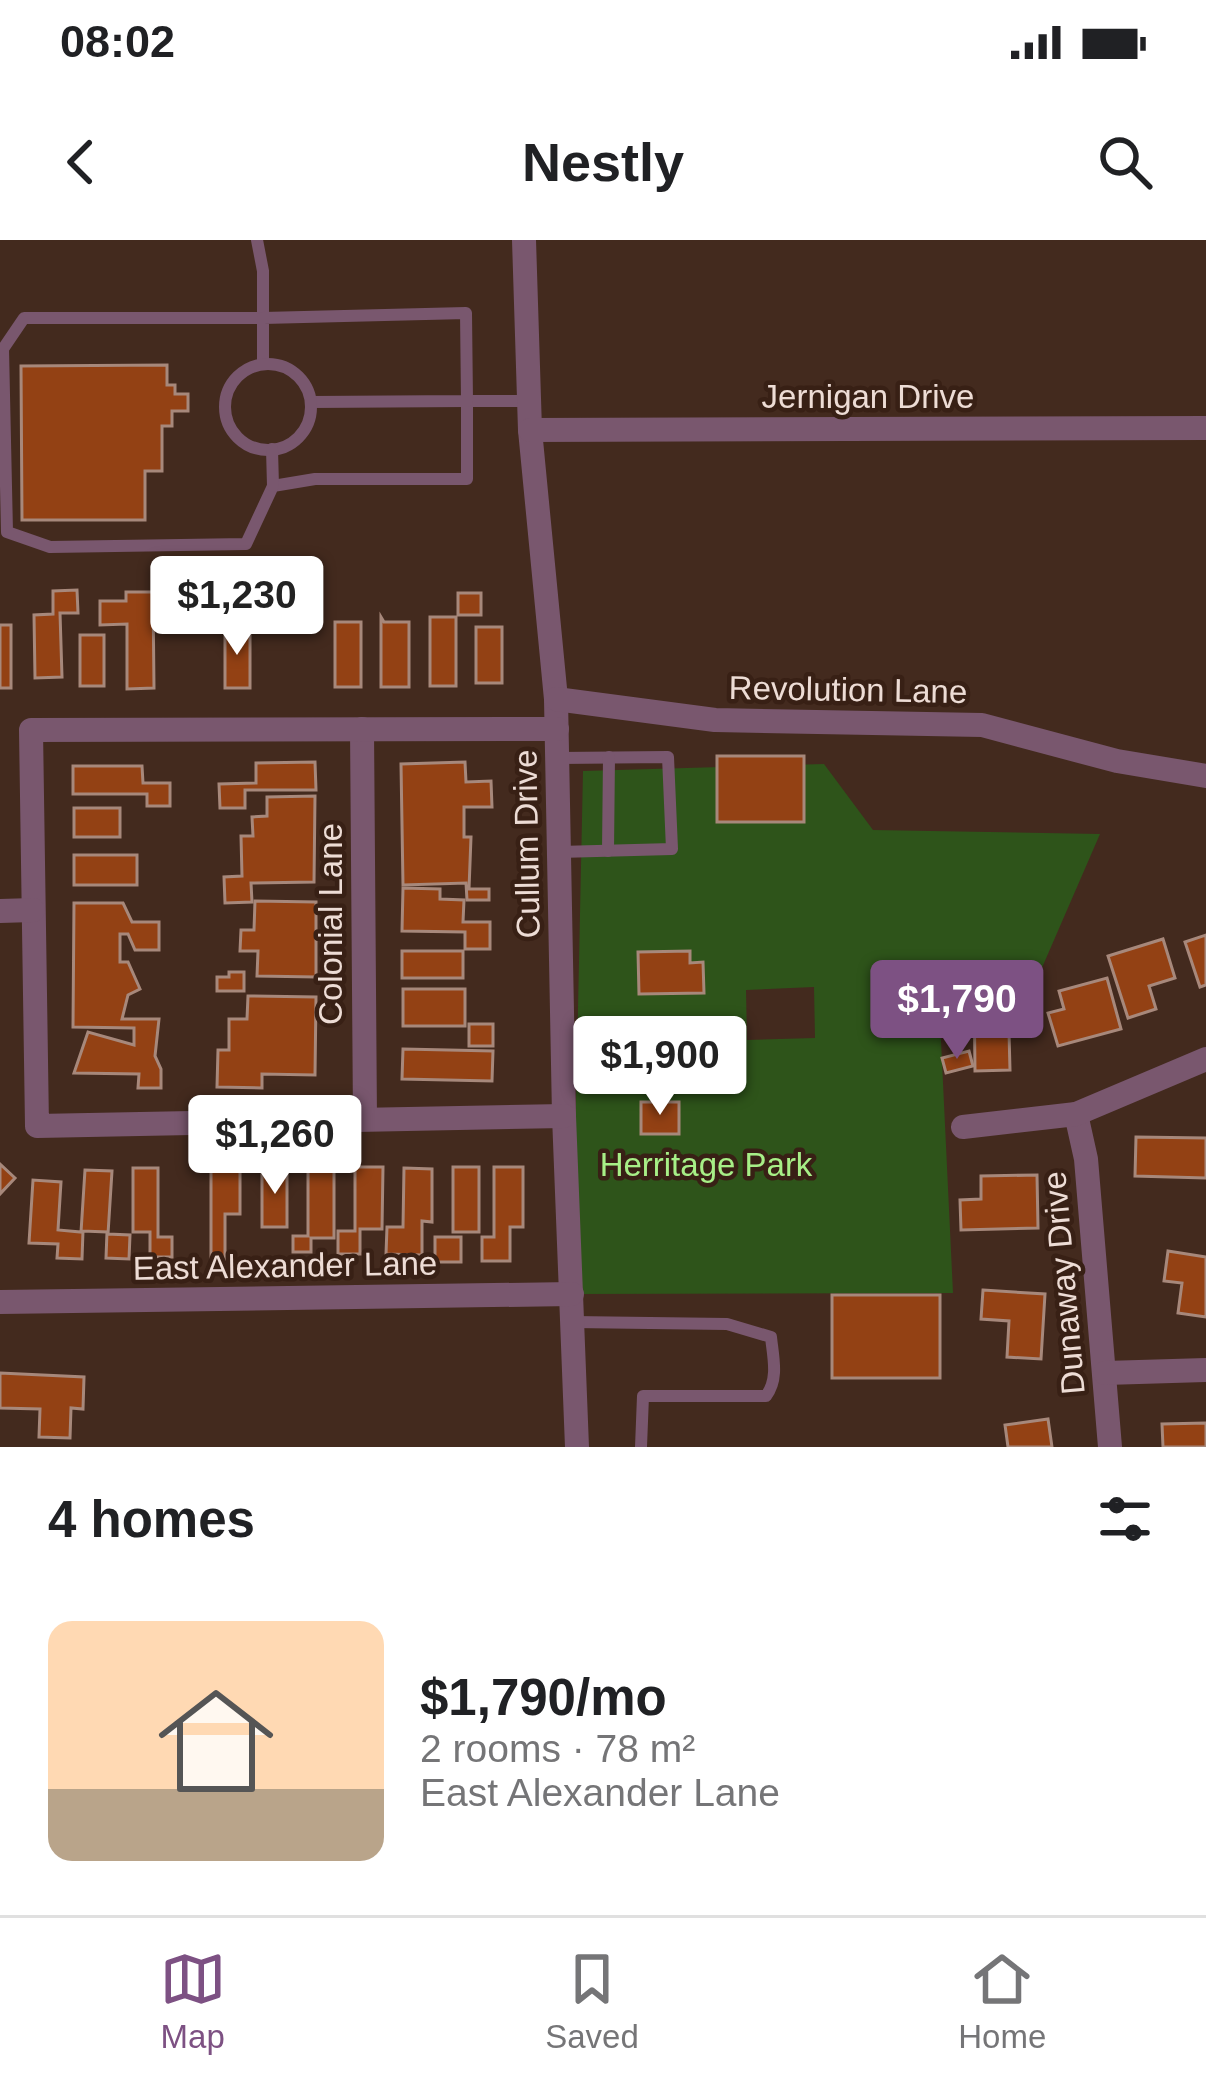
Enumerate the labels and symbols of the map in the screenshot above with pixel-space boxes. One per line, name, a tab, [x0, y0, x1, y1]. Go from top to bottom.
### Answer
street label: Jernigan Drive	[762, 378, 974, 415]
pin: $1,230	[139, 556, 335, 658]
street label: Revolution Lane	[728, 669, 968, 710]
street label: Cullum Drive	[506, 749, 547, 939]
street label: Colonial Lane	[312, 823, 349, 1025]
pin: $1,790	[859, 960, 1055, 1062]
pin: $1,900	[562, 1016, 758, 1118]
pin: $1,260	[177, 1095, 373, 1197]
park label: Herritage Park	[600, 1146, 813, 1183]
street label: Dunaway Drive	[1035, 1170, 1092, 1396]
street label: East Alexander Lane	[132, 1244, 438, 1287]

